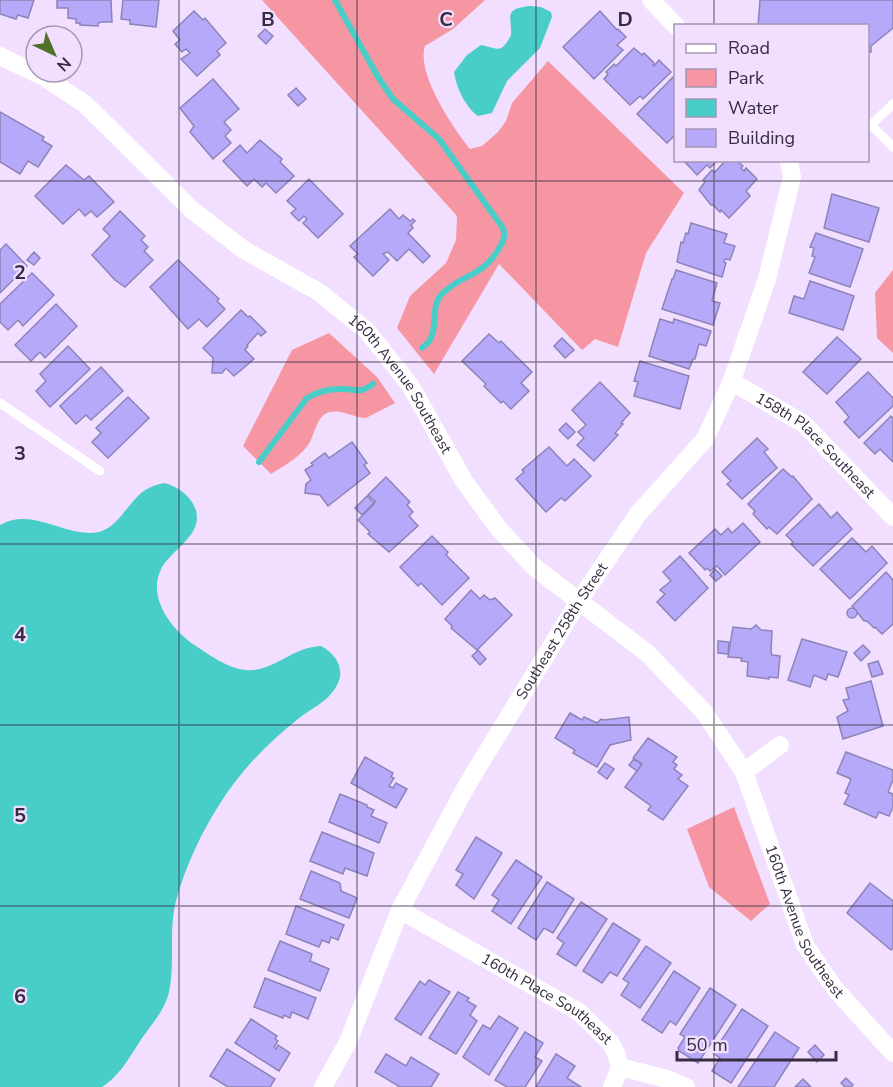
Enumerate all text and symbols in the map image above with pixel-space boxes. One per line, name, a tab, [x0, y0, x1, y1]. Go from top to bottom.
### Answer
text: B	[261, 6, 275, 33]
text: C	[439, 6, 453, 33]
text: D	[617, 6, 633, 33]
north arrow	[24, 24, 84, 84]
legend	[674, 24, 869, 162]
text: Road	[728, 36, 770, 60]
text: N	[52, 52, 76, 76]
text: Park	[728, 66, 765, 90]
text: Water	[728, 96, 779, 120]
text: Building	[728, 126, 795, 150]
text: 2	[14, 259, 26, 286]
street label: 160th Avenue Southeast	[344, 310, 457, 458]
street label: 158th Place Southeast	[752, 388, 880, 503]
text: 3	[14, 440, 26, 467]
street label: Southeast 258th Street	[511, 558, 613, 703]
text: 4	[14, 621, 26, 648]
text: 5	[14, 802, 26, 829]
street label: 160th Avenue Southeast	[760, 842, 849, 1003]
street label: 160th Place Southeast	[478, 948, 617, 1049]
text: 6	[14, 983, 26, 1010]
scale bar	[677, 1024, 836, 1062]
text: 50 m	[686, 1033, 728, 1057]

